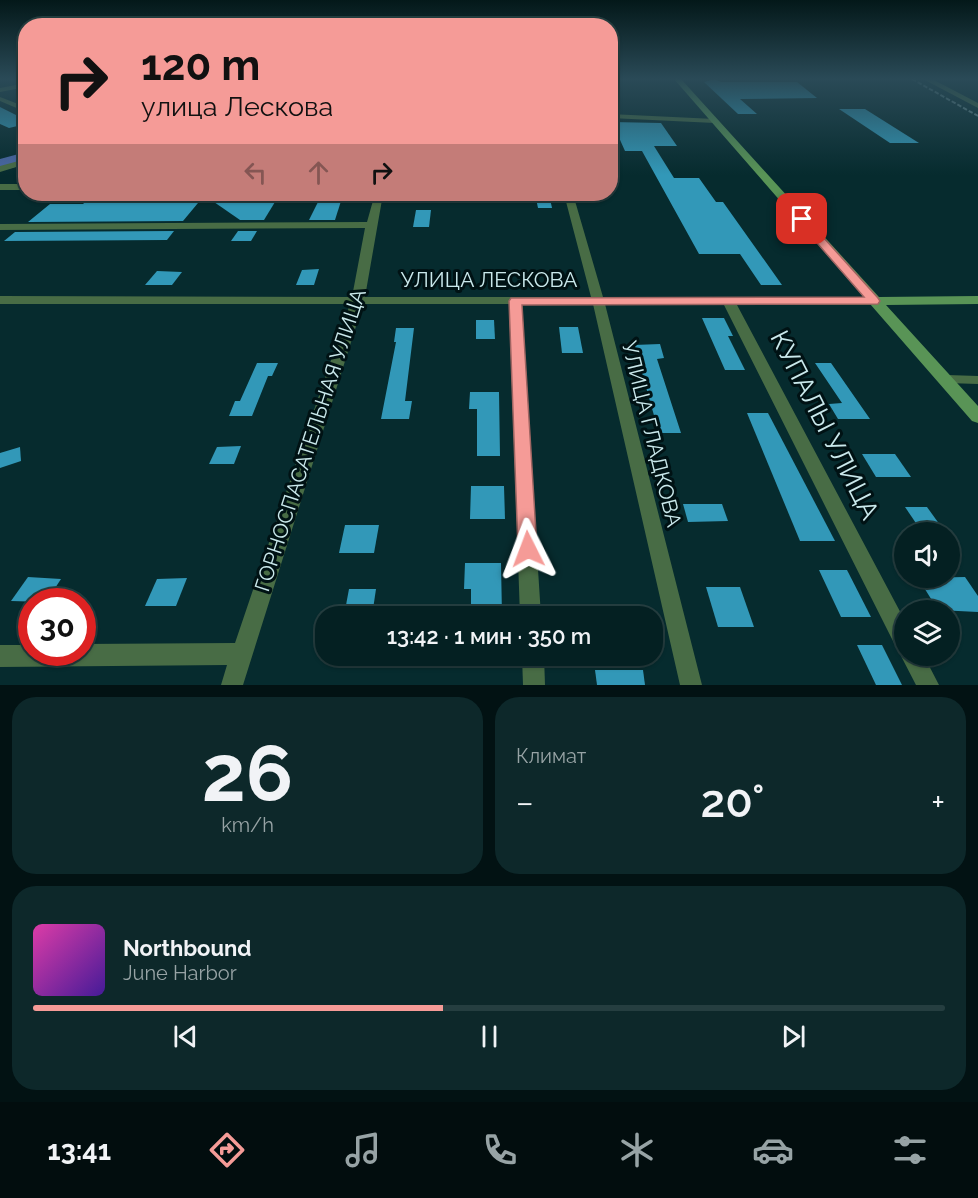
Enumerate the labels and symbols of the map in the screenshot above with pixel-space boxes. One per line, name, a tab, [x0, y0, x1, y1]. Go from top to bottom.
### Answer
pin	[776, 193, 827, 244]
street label: УЛИЦА ЛЕСКОВА	[401, 267, 577, 292]
street label: ГОРНОСПАСАТЕЛЬНАЯ УЛИЦА	[249, 285, 371, 595]
street label: КУПАЛЫ УЛИЦА	[765, 326, 886, 525]
street label: УЛИЦА ГЛАДКОВА	[617, 339, 687, 529]
position arrow	[496, 517, 560, 581]
speed limit sign: 30	[18, 588, 96, 666]

